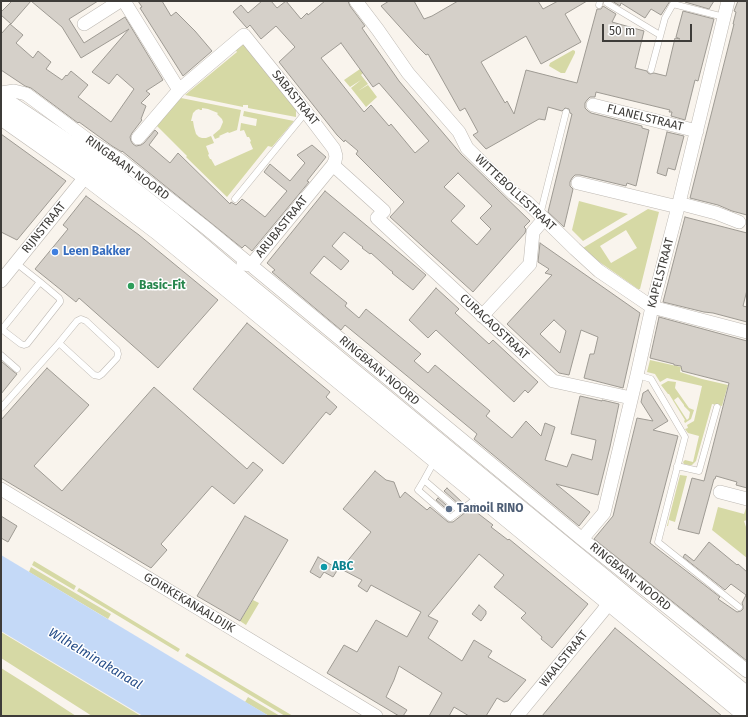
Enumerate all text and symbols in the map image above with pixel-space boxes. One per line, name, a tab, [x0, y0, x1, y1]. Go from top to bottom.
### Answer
scale bar	[604, 16, 694, 42]
text: 50 m	[609, 24, 635, 38]
street label: SABASTRAAT	[268, 68, 322, 128]
street label: FLANELSTRAAT	[605, 102, 685, 134]
street label: RINGBAAN-NOORD	[82, 133, 172, 203]
street label: WITTEBOLLESTRAAT	[472, 152, 558, 234]
street label: ARUBASTRAAT	[253, 193, 311, 261]
street label: RIJNSTRAAT	[19, 199, 69, 257]
street label: KAPELSTRAAT	[645, 236, 677, 310]
place label: Leen Bakker	[63, 245, 130, 259]
marker: Leen Bakker	[50, 247, 60, 257]
place label: Basic-Fit	[139, 279, 186, 293]
marker: Basic-Fit	[126, 281, 136, 291]
street label: CURACAOSTRAAT	[456, 291, 532, 363]
street label: RINGBAAN-NOORD	[336, 333, 422, 409]
place label: Tamoil RINO	[457, 502, 524, 516]
marker: Tamoil RINO	[444, 504, 454, 514]
street label: RINGBAAN-NOORD	[586, 540, 674, 614]
place label: ABC	[332, 560, 353, 574]
marker: ABC	[319, 562, 329, 572]
street label: GOIRKEKANAALDIJK	[141, 570, 237, 636]
water label: Wilhelminakanaal	[45, 625, 145, 693]
street label: WAALSTRAAT	[537, 628, 591, 690]

